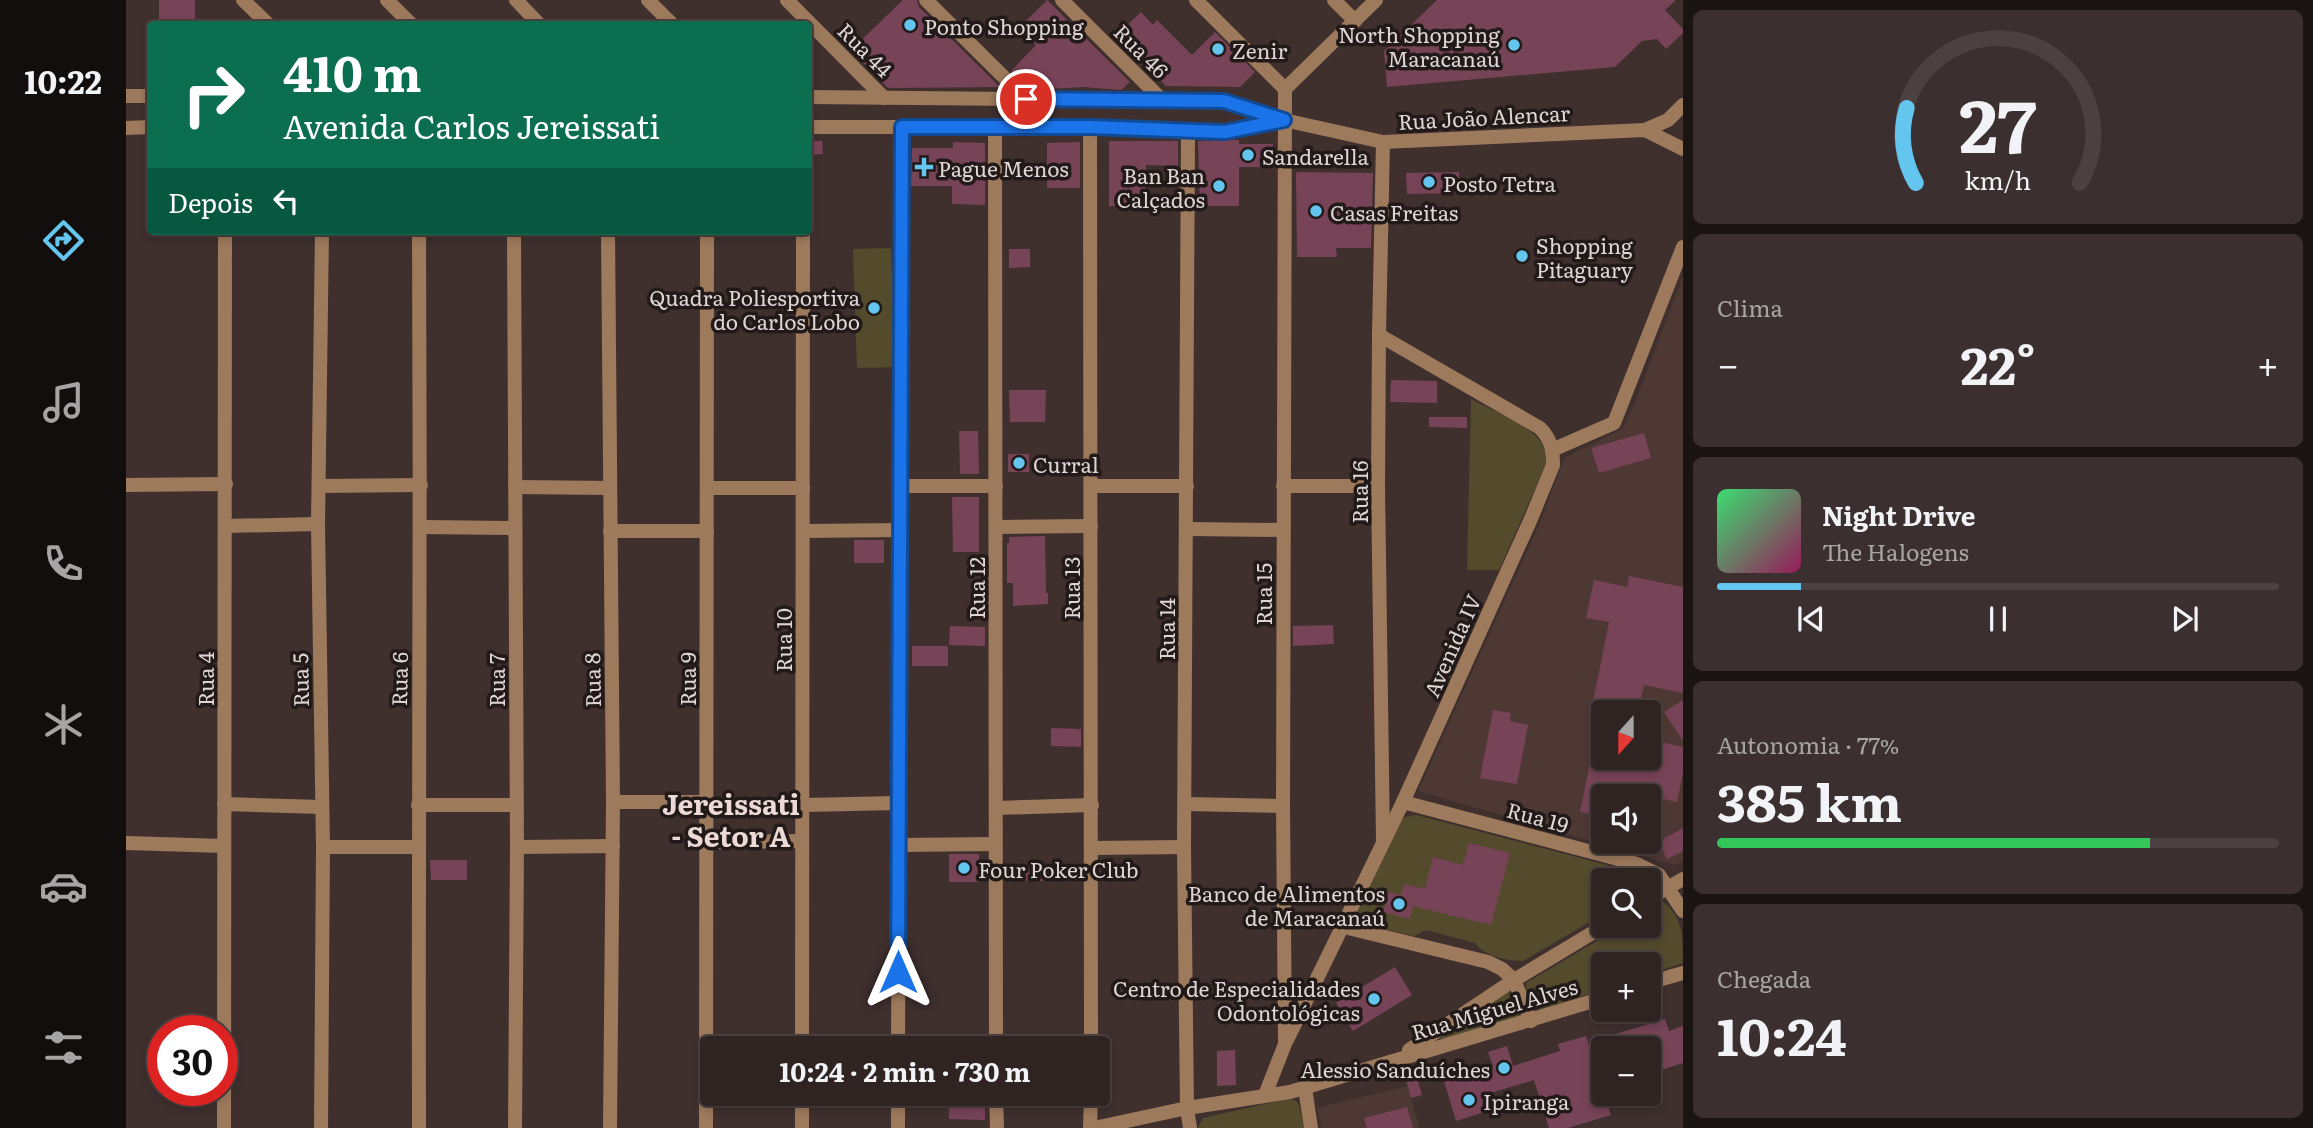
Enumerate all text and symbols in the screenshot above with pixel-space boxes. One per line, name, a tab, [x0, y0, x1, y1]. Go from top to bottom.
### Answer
place label: Ponto Shopping	[924, 10, 1084, 41]
street label: Rua 44	[832, 15, 901, 84]
street label: Rua 46	[1108, 16, 1176, 84]
marker: Ponto Shopping	[902, 17, 918, 33]
place label: North Shopping Maracanaú	[1338, 18, 1500, 73]
text: 410 m	[283, 34, 422, 107]
place label: Zenir	[1232, 34, 1287, 65]
marker: North Shopping Maracanaú	[1506, 37, 1522, 53]
marker: Zenir	[1210, 41, 1226, 57]
icon: right	[168, 49, 259, 140]
text: 10:22	[24, 56, 102, 104]
text: 27	[1959, 67, 2037, 175]
pin	[996, 69, 1056, 129]
icon: arrive	[1007, 80, 1045, 118]
street label: Rua João Alencar	[1397, 96, 1571, 136]
text: Avenida Carlos Jereissati	[283, 101, 660, 149]
place label: Sandarella	[1262, 140, 1370, 171]
marker: Sandarella	[1240, 147, 1256, 163]
place label: Pague Menos	[938, 152, 1069, 183]
marker: Pague Menos	[916, 159, 932, 175]
place label: Ban Ban Calçados	[1117, 159, 1205, 214]
text: km/h	[1965, 161, 2031, 198]
place label: Posto Tetra	[1443, 167, 1556, 198]
marker: Posto Tetra	[1421, 174, 1437, 190]
marker: Ban Ban Calçados	[1211, 178, 1227, 194]
text: Depois	[168, 182, 253, 221]
icon: left	[267, 182, 305, 220]
place label: Casas Freitas	[1330, 196, 1458, 227]
marker: Casas Freitas	[1308, 203, 1324, 219]
icon: directions	[39, 216, 88, 265]
place label: Shopping Pitaguary	[1536, 229, 1634, 284]
marker: Shopping Pitaguary	[1514, 248, 1530, 264]
place label: Quadra Poliesportiva do Carlos Lobo	[649, 281, 861, 336]
text: Clima	[1717, 290, 1783, 324]
marker: Quadra Poliesportiva do Carlos Lobo	[866, 300, 882, 316]
text: 22°	[1960, 324, 2036, 401]
text: −	[1717, 334, 1739, 391]
text: +	[2257, 334, 2279, 391]
icon: music	[39, 378, 88, 427]
place label: Curral	[1033, 448, 1099, 479]
marker: Curral	[1011, 455, 1027, 471]
street label: Rua 16	[1343, 461, 1374, 523]
text: Night Drive	[1822, 495, 1976, 534]
text: The Halogens	[1822, 534, 1969, 568]
icon: phone	[39, 539, 88, 588]
street label: Rua 13	[1055, 556, 1086, 620]
street label: Rua 12	[960, 557, 991, 619]
street label: Rua 15	[1247, 563, 1278, 625]
street label: Avenida IV	[1415, 588, 1488, 701]
street label: Rua 14	[1150, 597, 1181, 660]
icon: previous	[1792, 600, 1830, 638]
icon: pause	[1979, 600, 2017, 638]
icon: next	[2166, 600, 2204, 638]
street label: Rua 10	[767, 608, 798, 672]
street label: Rua 4	[189, 651, 220, 706]
street label: Rua 6	[382, 652, 414, 706]
street label: Rua 8	[575, 652, 607, 708]
street label: Rua 9	[671, 652, 702, 706]
street label: Rua 5	[283, 653, 315, 707]
street label: Rua 7	[480, 653, 511, 707]
icon: climate	[39, 700, 88, 749]
north arrow	[1591, 700, 1661, 770]
map controls	[1591, 700, 1661, 1106]
text: Autonomia · 77%	[1717, 727, 1899, 761]
text: 385 km	[1717, 761, 1902, 838]
district label: Jereissati - Setor A	[662, 782, 800, 856]
button: sound	[1591, 784, 1661, 854]
street label: Rua 19	[1504, 793, 1572, 839]
place label: Four Poker Club	[978, 853, 1139, 884]
marker: Four Poker Club	[956, 860, 972, 876]
icon: car	[39, 862, 88, 911]
button: search	[1591, 868, 1661, 938]
place label: Banco de Alimentos de Maracanaú	[1188, 877, 1385, 932]
marker: Banco de Alimentos de Maracanaú	[1391, 896, 1407, 912]
position arrow	[861, 935, 935, 1009]
button: +	[1591, 952, 1661, 1022]
text: Chegada	[1717, 961, 1811, 995]
street label: Rua Miguel Alves	[1407, 969, 1581, 1047]
place label: Centro de Especialidades Odontológicas	[1113, 972, 1360, 1027]
marker: Centro de Especialidades Odontológicas	[1366, 991, 1382, 1007]
text: 10:24	[1717, 995, 1847, 1072]
speed limit sign: 30	[147, 1015, 238, 1106]
icon: filters	[39, 1023, 88, 1072]
button: −	[1591, 1036, 1661, 1106]
text: 10:24 · 2 min · 730 m	[779, 1051, 1031, 1090]
place label: Alessio Sanduíches	[1300, 1053, 1490, 1084]
marker: Alessio Sanduíches	[1496, 1060, 1512, 1076]
place label: Ipiranga	[1483, 1085, 1570, 1116]
marker: Ipiranga	[1461, 1092, 1477, 1108]

